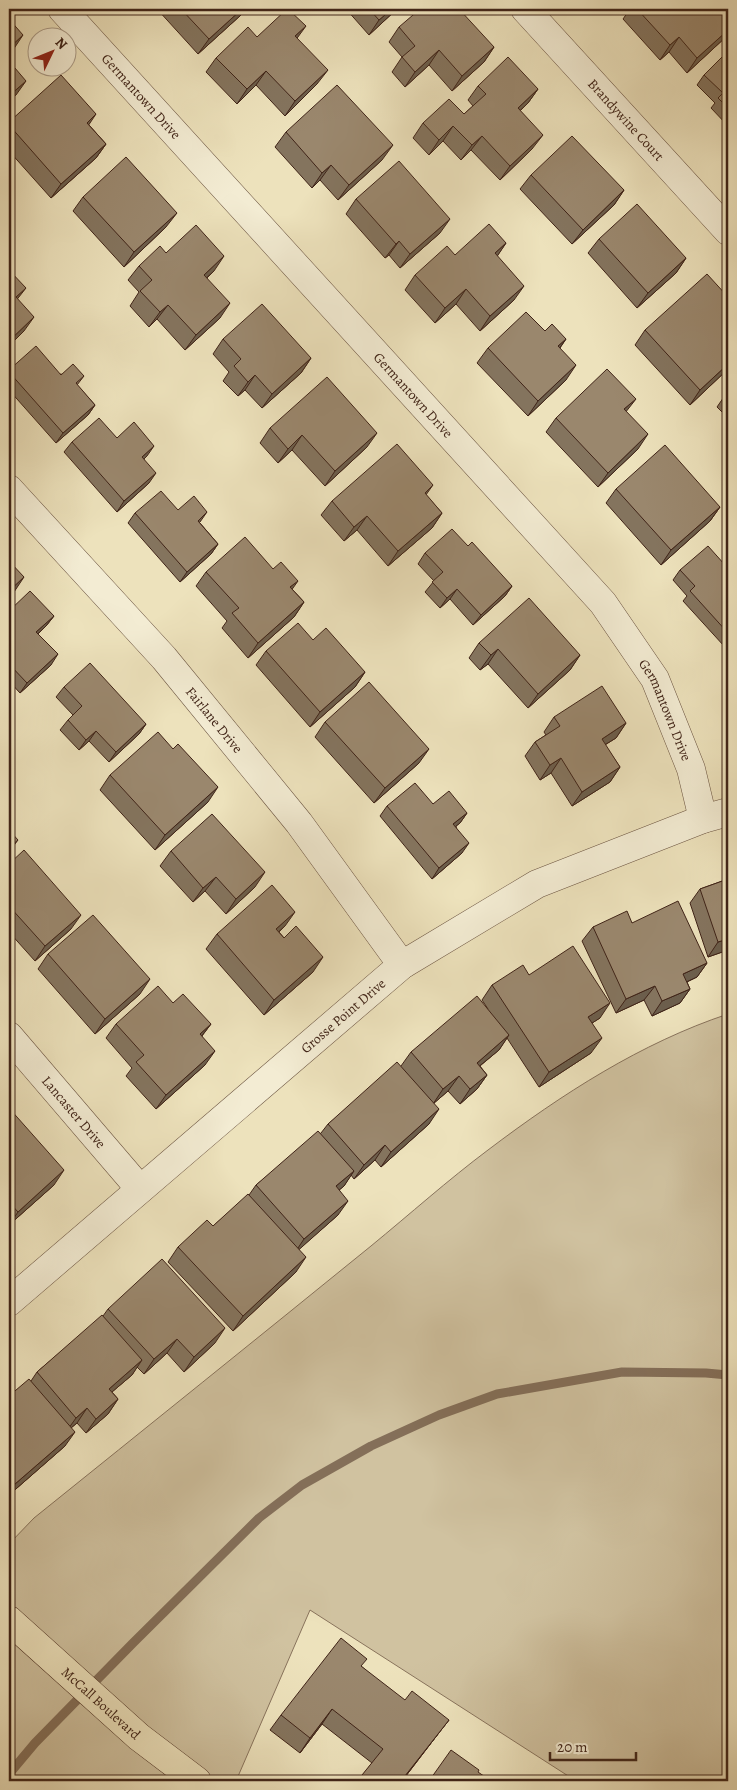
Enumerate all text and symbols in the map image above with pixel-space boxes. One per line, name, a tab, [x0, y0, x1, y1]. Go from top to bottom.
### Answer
north arrow	[28, 28, 78, 78]
text: N	[51, 33, 72, 54]
street label: Germantown Drive	[97, 49, 185, 143]
street label: Brandywine Court	[584, 75, 669, 165]
street label: Germantown Drive	[370, 348, 457, 442]
street label: Germantown Drive	[635, 655, 696, 764]
street label: Fairlane Drive	[182, 682, 247, 757]
street label: Grosse Point Drive	[297, 974, 390, 1057]
street label: Lancaster Drive	[38, 1072, 110, 1152]
street label: McCall Boulevard	[58, 1662, 145, 1744]
scale bar	[550, 1730, 636, 1762]
text: 20 m	[557, 1737, 588, 1757]

